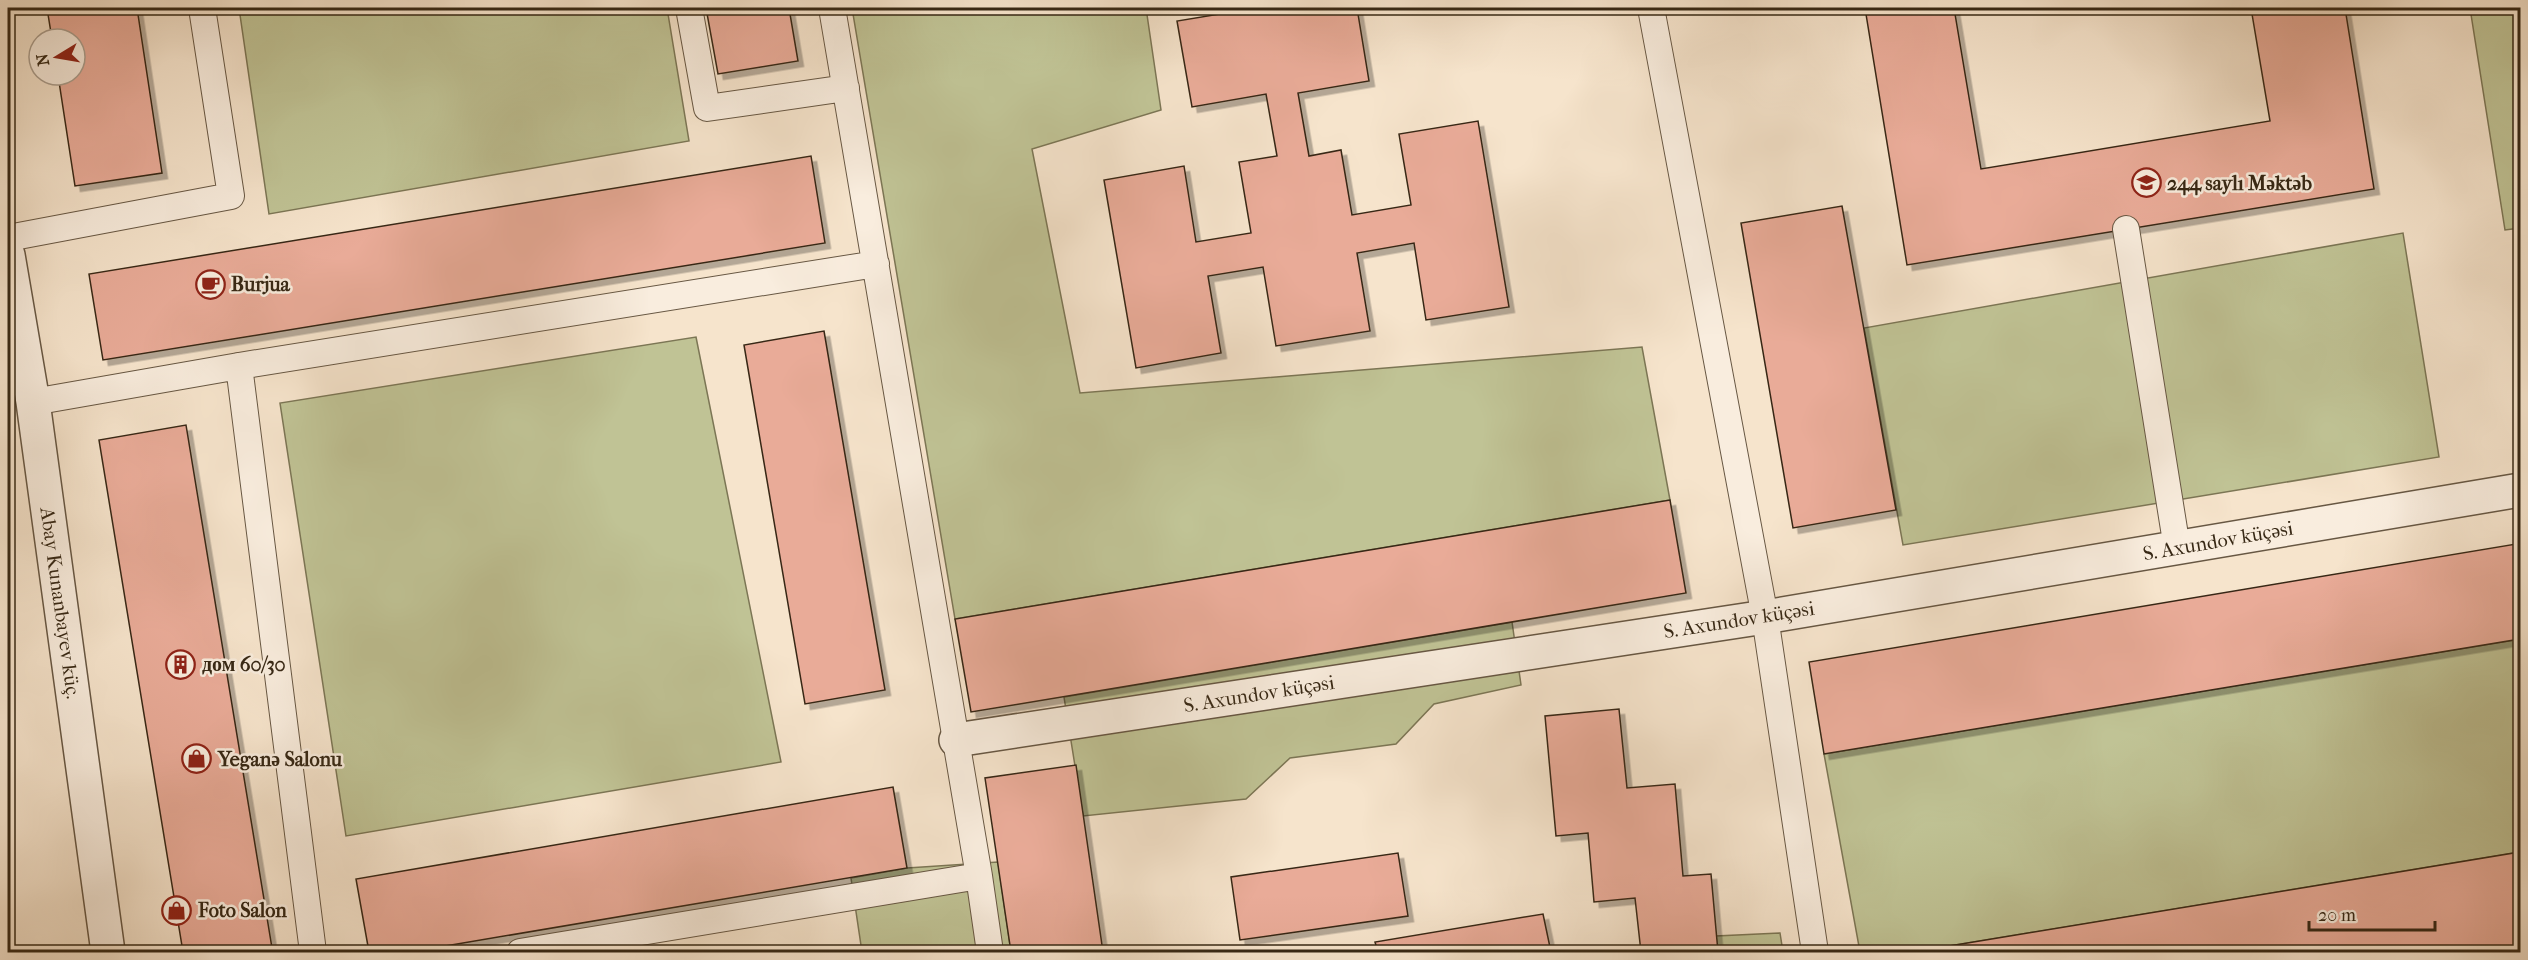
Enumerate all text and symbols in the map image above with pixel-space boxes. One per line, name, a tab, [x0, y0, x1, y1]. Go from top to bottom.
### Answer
north arrow	[27, 27, 87, 87]
text: N	[32, 51, 53, 68]
school or university icon: 244 saylı Məktəb	[2130, 167, 2162, 199]
place label: 244 saylı Məktəb	[2167, 172, 2312, 196]
cafe icon: Burjua	[194, 268, 226, 300]
place label: Burjua	[231, 273, 291, 296]
street label: Abay Kunanbayev küç.	[35, 505, 85, 700]
street label: S. Axundov küçəsi	[2141, 516, 2295, 566]
street label: S. Axundov küçəsi	[1662, 597, 1816, 643]
building icon: дом 60/30	[165, 648, 197, 680]
place label: дом 60/30	[202, 653, 286, 676]
street label: S. Axundov küçəsi	[1182, 671, 1336, 717]
shop icon: Yeganə Salonu	[181, 743, 213, 775]
place label: Yeganə Salonu	[217, 748, 343, 771]
shop icon: Foto Salon	[161, 894, 193, 926]
scale bar	[2309, 894, 2435, 932]
place label: Foto Salon	[197, 899, 287, 922]
text: 20 m	[2318, 905, 2356, 926]

